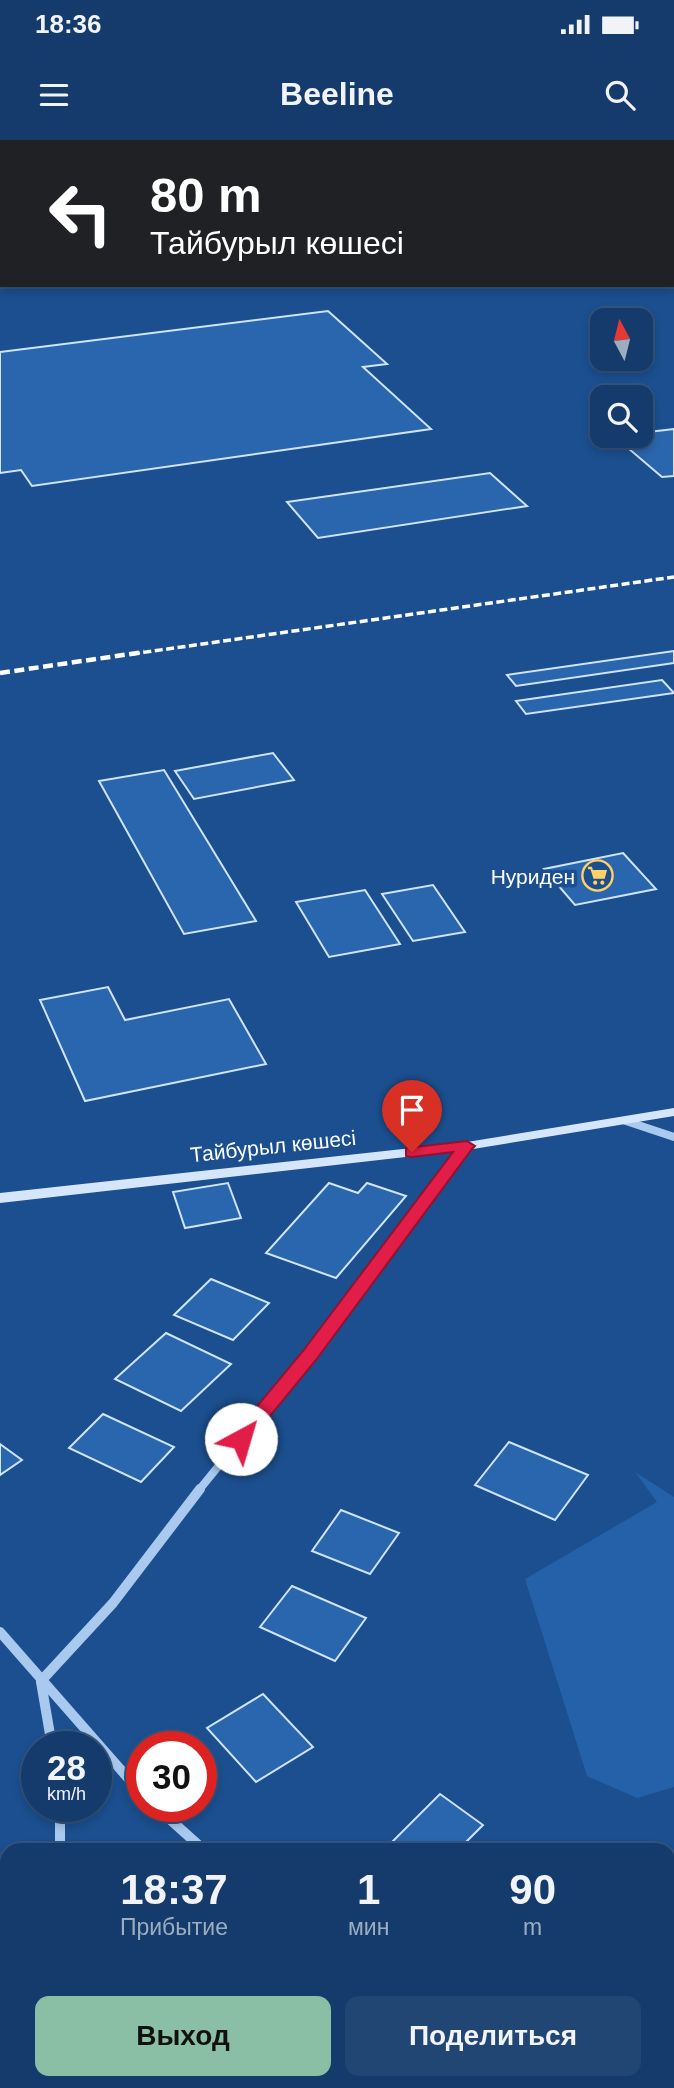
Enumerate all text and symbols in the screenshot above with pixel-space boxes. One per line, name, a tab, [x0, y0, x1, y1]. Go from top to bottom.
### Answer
text: 18:36	[35, 9, 102, 39]
icon: menu	[35, 76, 73, 114]
text: Beeline	[280, 76, 394, 112]
icon: search	[601, 76, 639, 114]
icon: left	[35, 168, 126, 259]
text: 80 m	[150, 168, 262, 222]
text: Тайбурыл көшесі	[150, 225, 404, 261]
north arrow	[590, 308, 653, 371]
map controls	[590, 308, 653, 448]
button: search	[590, 385, 653, 448]
supermarket icon: Нуриден	[581, 859, 615, 893]
place label: Нуриден	[491, 865, 575, 888]
pin	[382, 1080, 442, 1152]
icon: arrive	[393, 1091, 431, 1129]
street label: Тайбурыл көшесі	[189, 1126, 357, 1166]
position arrow	[204, 1402, 278, 1476]
speed limit sign: 30	[126, 1731, 217, 1822]
text: 28	[47, 1748, 86, 1787]
text: km/h	[47, 1784, 86, 1804]
text: 18:37	[120, 1866, 228, 1913]
text: 1	[357, 1866, 380, 1913]
text: 90	[509, 1866, 556, 1913]
text: Прибытие	[120, 1914, 228, 1940]
text: мин	[348, 1914, 389, 1940]
text: m	[523, 1914, 542, 1940]
button: Выход	[35, 1996, 331, 2076]
button: Поделиться	[345, 1996, 641, 2076]

